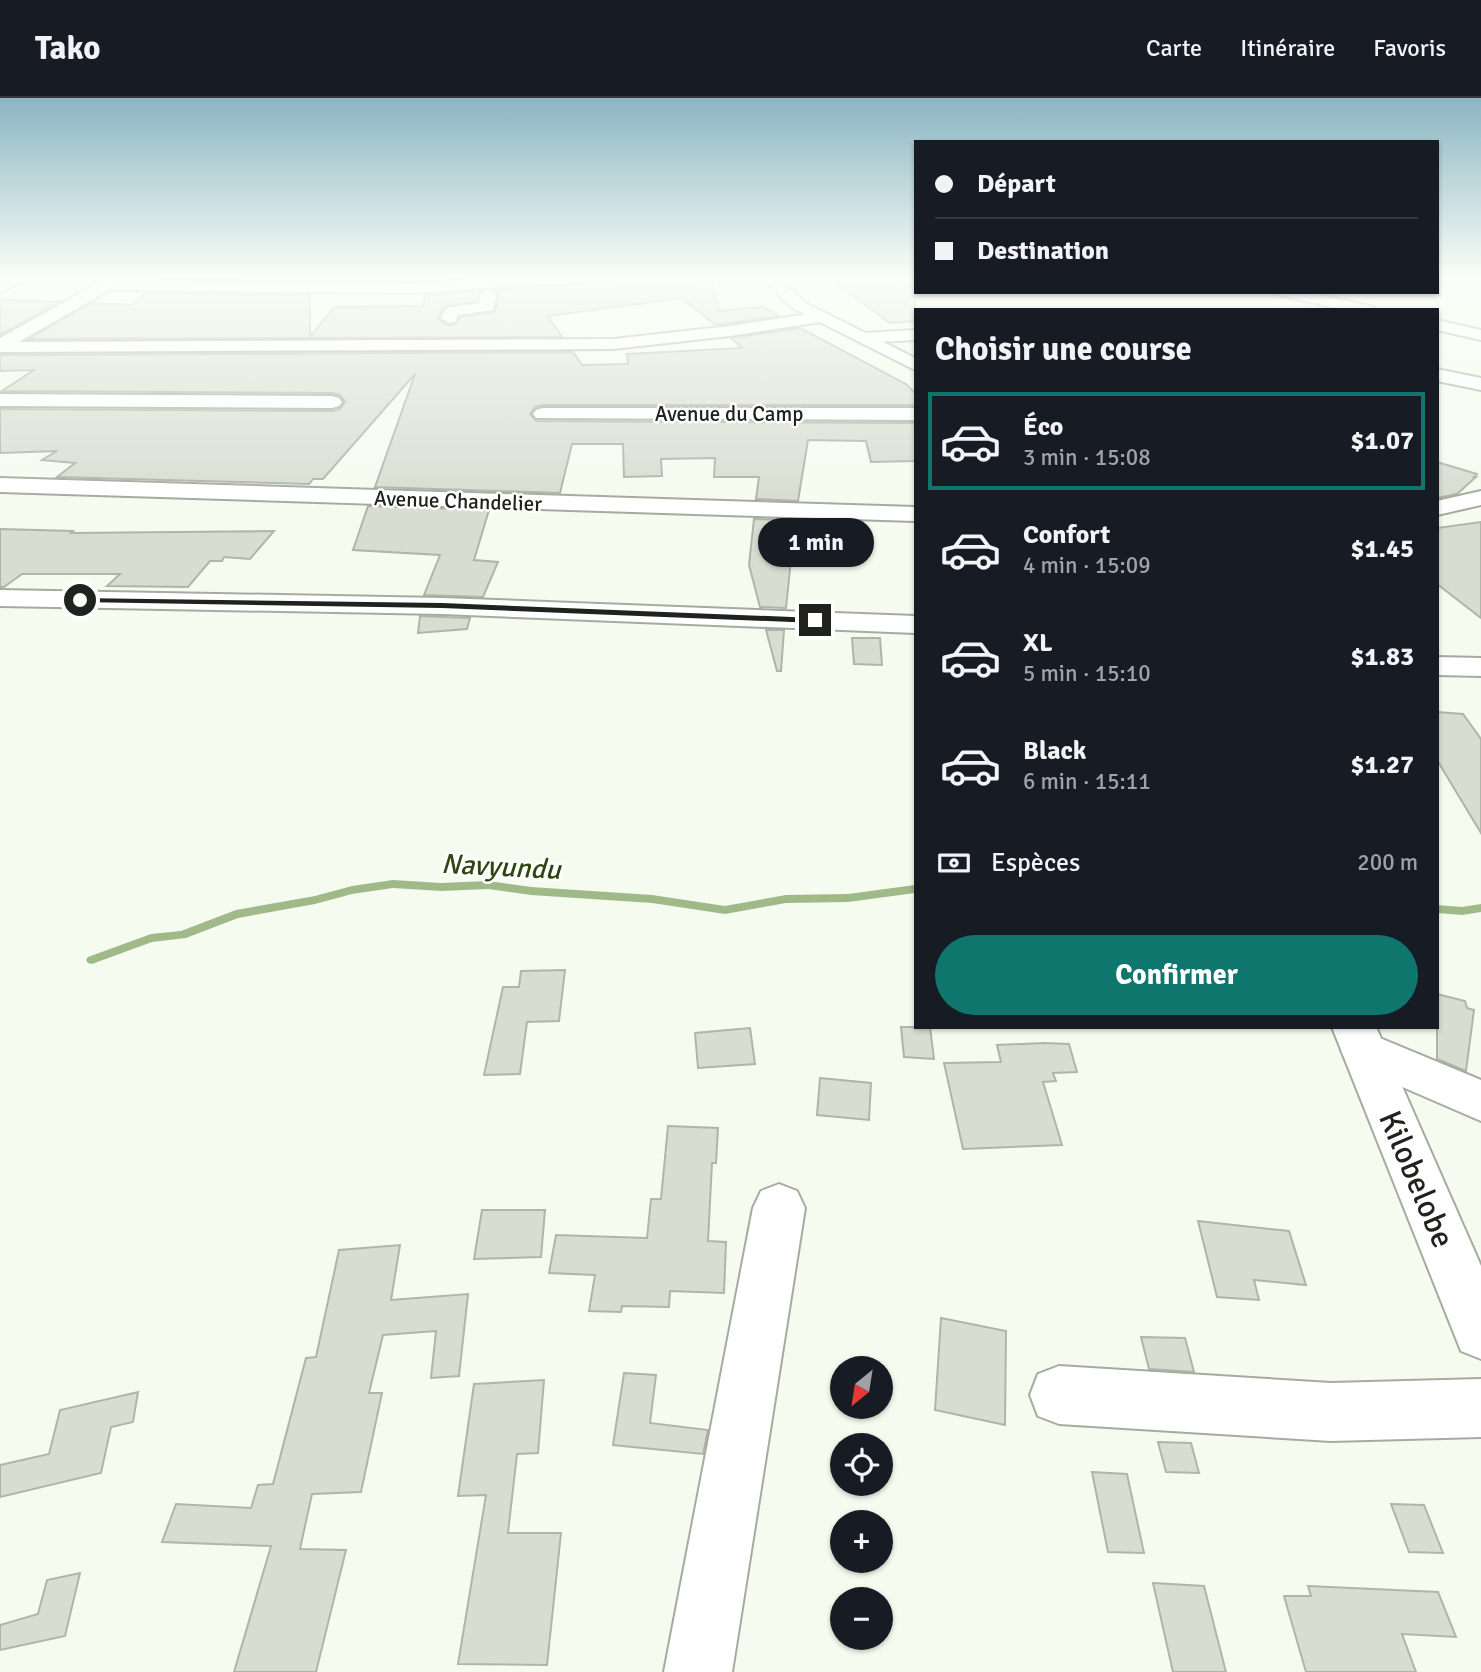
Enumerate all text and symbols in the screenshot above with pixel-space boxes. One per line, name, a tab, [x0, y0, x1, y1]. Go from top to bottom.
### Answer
text: Tako	[35, 28, 100, 69]
text: Carte	[1146, 33, 1202, 63]
text: Itinéraire	[1240, 33, 1335, 63]
text: Favoris	[1373, 33, 1446, 63]
text: Départ	[977, 168, 1056, 200]
text: Destination	[977, 235, 1109, 267]
text: Choisir une course	[935, 330, 1192, 369]
street label: Avenue du Camp	[655, 401, 803, 427]
icon: car	[939, 410, 1002, 473]
text: Éco	[1023, 411, 1063, 443]
text: $1.07	[1350, 425, 1414, 457]
text: 3 min · 15:08	[1023, 443, 1151, 472]
street label: Avenue Chandelier	[374, 485, 543, 517]
callout: 1 min	[757, 518, 873, 568]
icon: car	[939, 518, 1002, 581]
text: Confort	[1023, 519, 1110, 551]
text: 1 min	[788, 528, 844, 557]
text: $1.45	[1350, 533, 1414, 565]
text: 4 min · 15:09	[1023, 551, 1151, 580]
route start	[64, 584, 96, 616]
route end	[799, 604, 831, 636]
icon: car	[939, 626, 1002, 689]
text: XL	[1023, 627, 1053, 659]
text: $1.83	[1350, 641, 1414, 673]
text: 5 min · 15:10	[1023, 659, 1151, 688]
icon: car	[939, 734, 1002, 797]
text: Black	[1023, 735, 1086, 767]
text: $1.27	[1350, 749, 1414, 781]
text: 6 min · 15:11	[1023, 767, 1151, 796]
icon: cash	[935, 844, 973, 882]
water label: Navyundu	[440, 847, 563, 887]
text: Espèces	[991, 847, 1080, 879]
text: 200 m	[1357, 848, 1418, 877]
button: Confirmer	[935, 935, 1418, 1015]
street label: Kilobelobe	[1370, 1105, 1463, 1254]
north arrow	[830, 1356, 892, 1419]
map controls	[830, 1356, 893, 1650]
button: locate	[830, 1433, 893, 1496]
button: +	[830, 1510, 893, 1573]
button: −	[830, 1587, 893, 1650]

